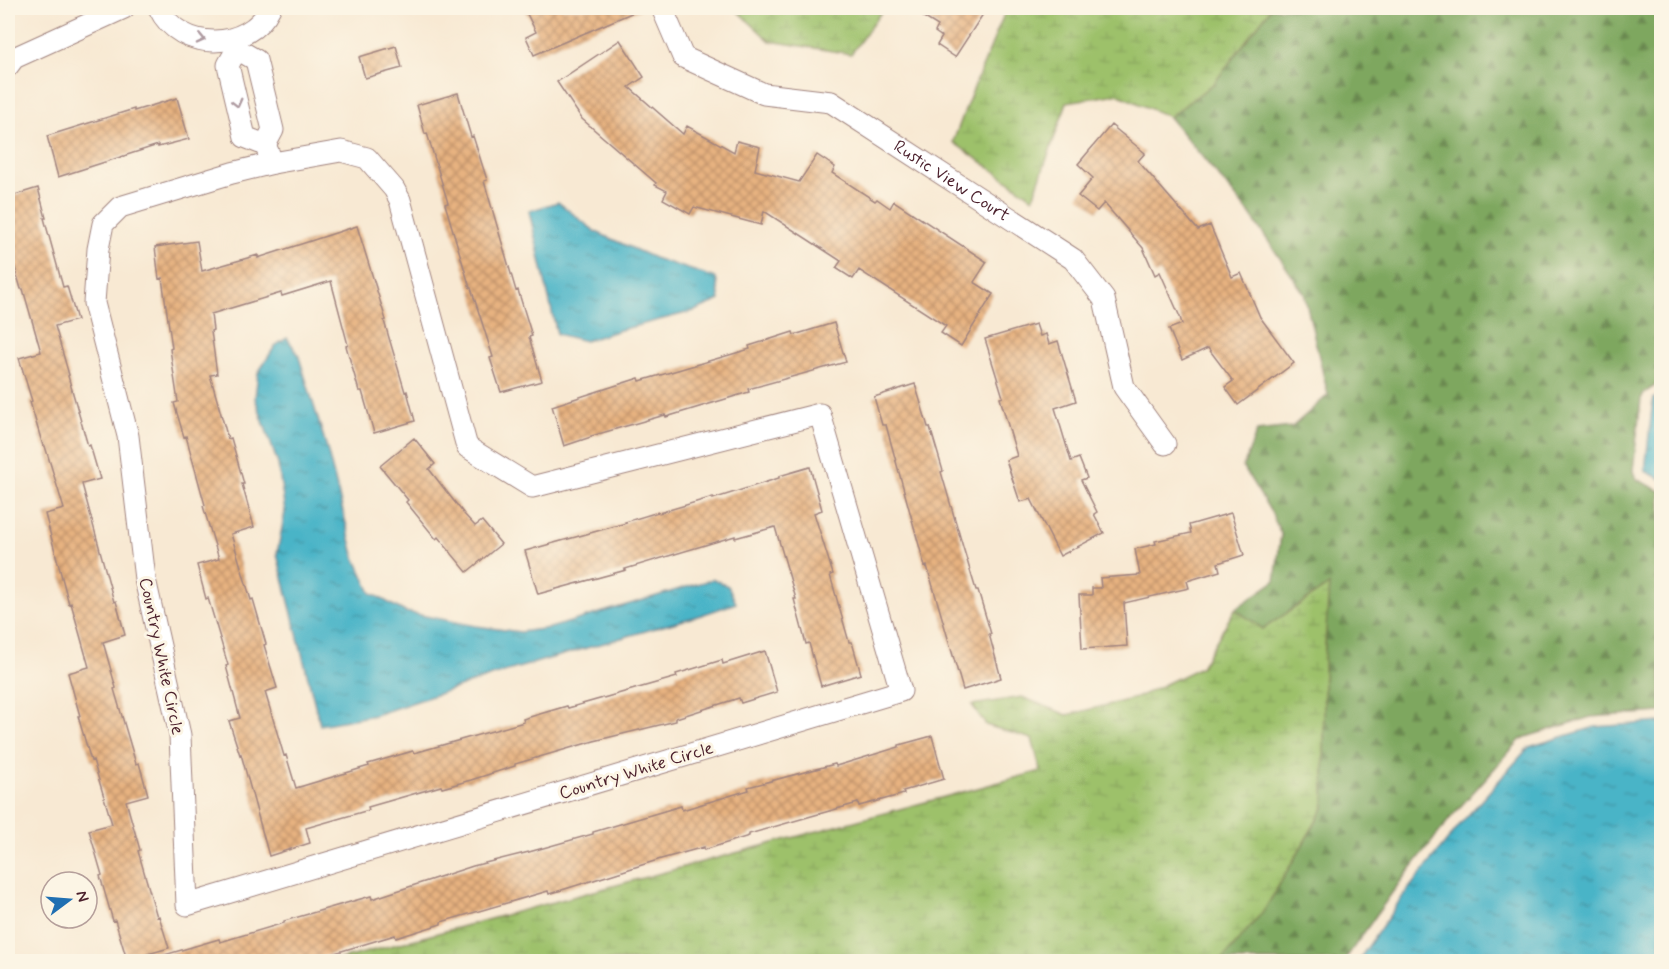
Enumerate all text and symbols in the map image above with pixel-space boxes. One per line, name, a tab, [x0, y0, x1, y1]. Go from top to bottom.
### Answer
one-way arrow	[196, 32, 206, 45]
one-way arrow	[229, 97, 242, 107]
street label: Rustic View Court	[889, 135, 1014, 228]
street label: Country White Circle	[133, 575, 189, 737]
street label: Country White Circle	[556, 736, 716, 806]
north arrow	[39, 870, 99, 930]
text: N	[70, 888, 94, 904]

